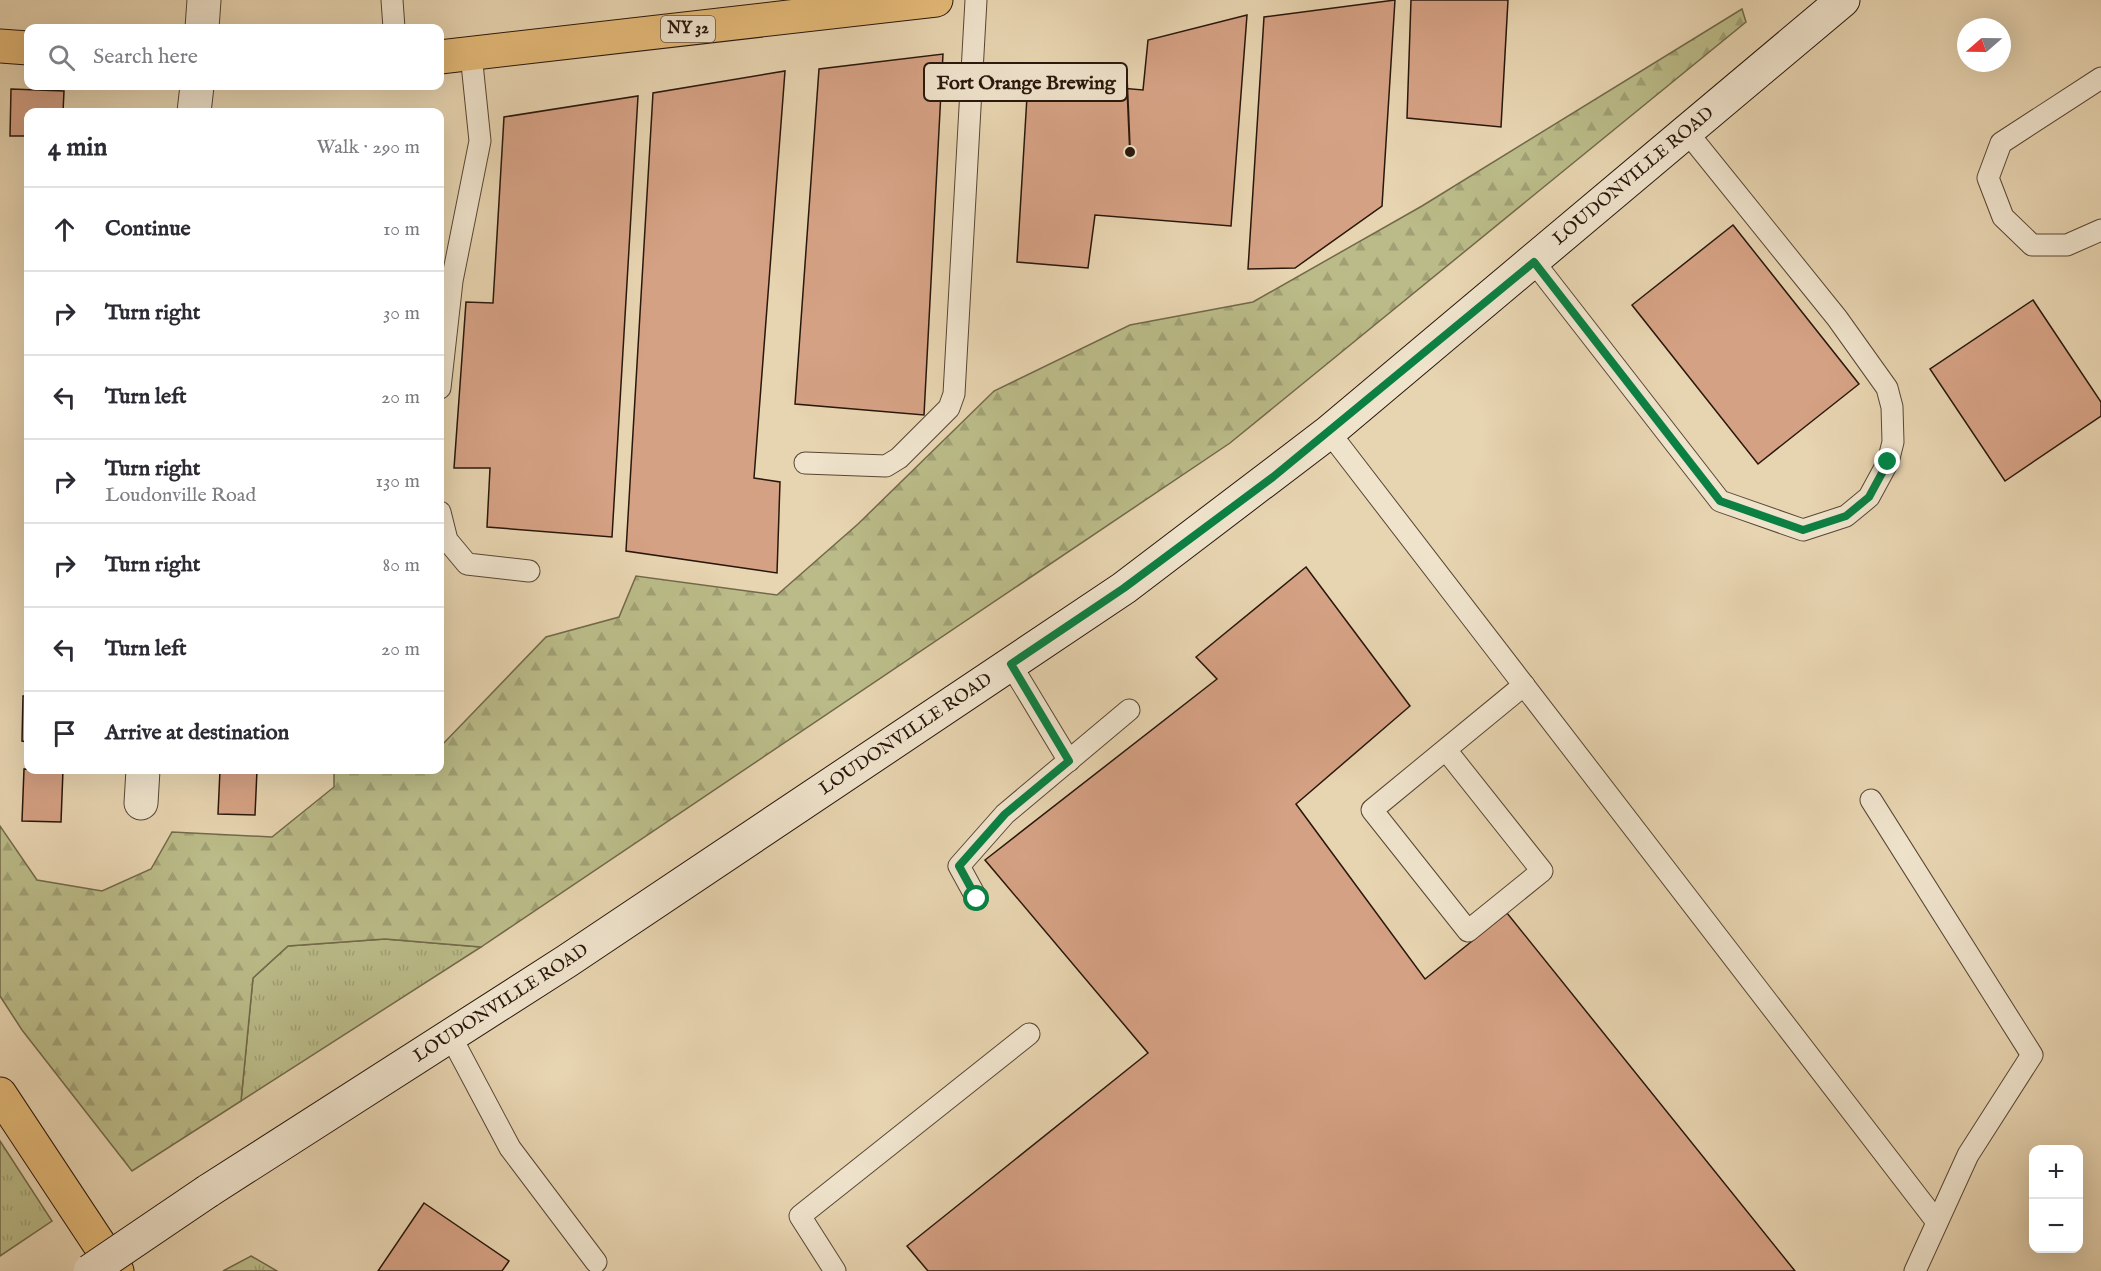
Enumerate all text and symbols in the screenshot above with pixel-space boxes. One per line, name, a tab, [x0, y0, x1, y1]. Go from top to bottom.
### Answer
road number: NY 32	[661, 16, 715, 42]
north arrow	[1957, 18, 2011, 72]
search box	[24, 24, 444, 90]
icon: search	[45, 41, 78, 74]
text: Search here	[93, 43, 198, 71]
callout: Fort Orange Brewing	[924, 63, 1127, 101]
text: Fort Orange Brewing	[936, 71, 1117, 96]
street label: LOUDONVILLE ROAD	[1548, 102, 1719, 250]
text: 4 min	[48, 131, 107, 164]
text: Walk · 290 m	[316, 135, 420, 160]
icon: ahead	[48, 213, 81, 246]
text: Continue	[105, 215, 191, 243]
text: 10 m	[383, 217, 420, 242]
icon: right	[48, 297, 81, 330]
text: Turn right	[105, 299, 200, 327]
text: 30 m	[383, 301, 420, 326]
icon: left	[48, 381, 81, 414]
text: Turn left	[105, 383, 187, 411]
text: 20 m	[381, 385, 420, 410]
route end	[1874, 448, 1900, 474]
text: Turn right	[105, 455, 200, 483]
icon: right	[48, 465, 81, 498]
text: 130 m	[375, 469, 420, 494]
text: Loudonville Road	[105, 483, 256, 508]
icon: right	[48, 549, 81, 582]
text: Turn right	[105, 551, 200, 579]
text: 80 m	[383, 553, 420, 578]
icon: left	[48, 633, 81, 666]
text: Turn left	[105, 635, 187, 663]
text: 20 m	[381, 637, 420, 662]
street label: LOUDONVILLE ROAD	[815, 668, 997, 800]
icon: arrive	[48, 717, 81, 750]
text: Arrive at destination	[105, 719, 289, 747]
route start	[963, 885, 989, 911]
street label: LOUDONVILLE ROAD	[409, 938, 593, 1068]
map controls	[2029, 1145, 2083, 1253]
button: +	[2029, 1145, 2083, 1199]
button: −	[2029, 1199, 2083, 1253]

